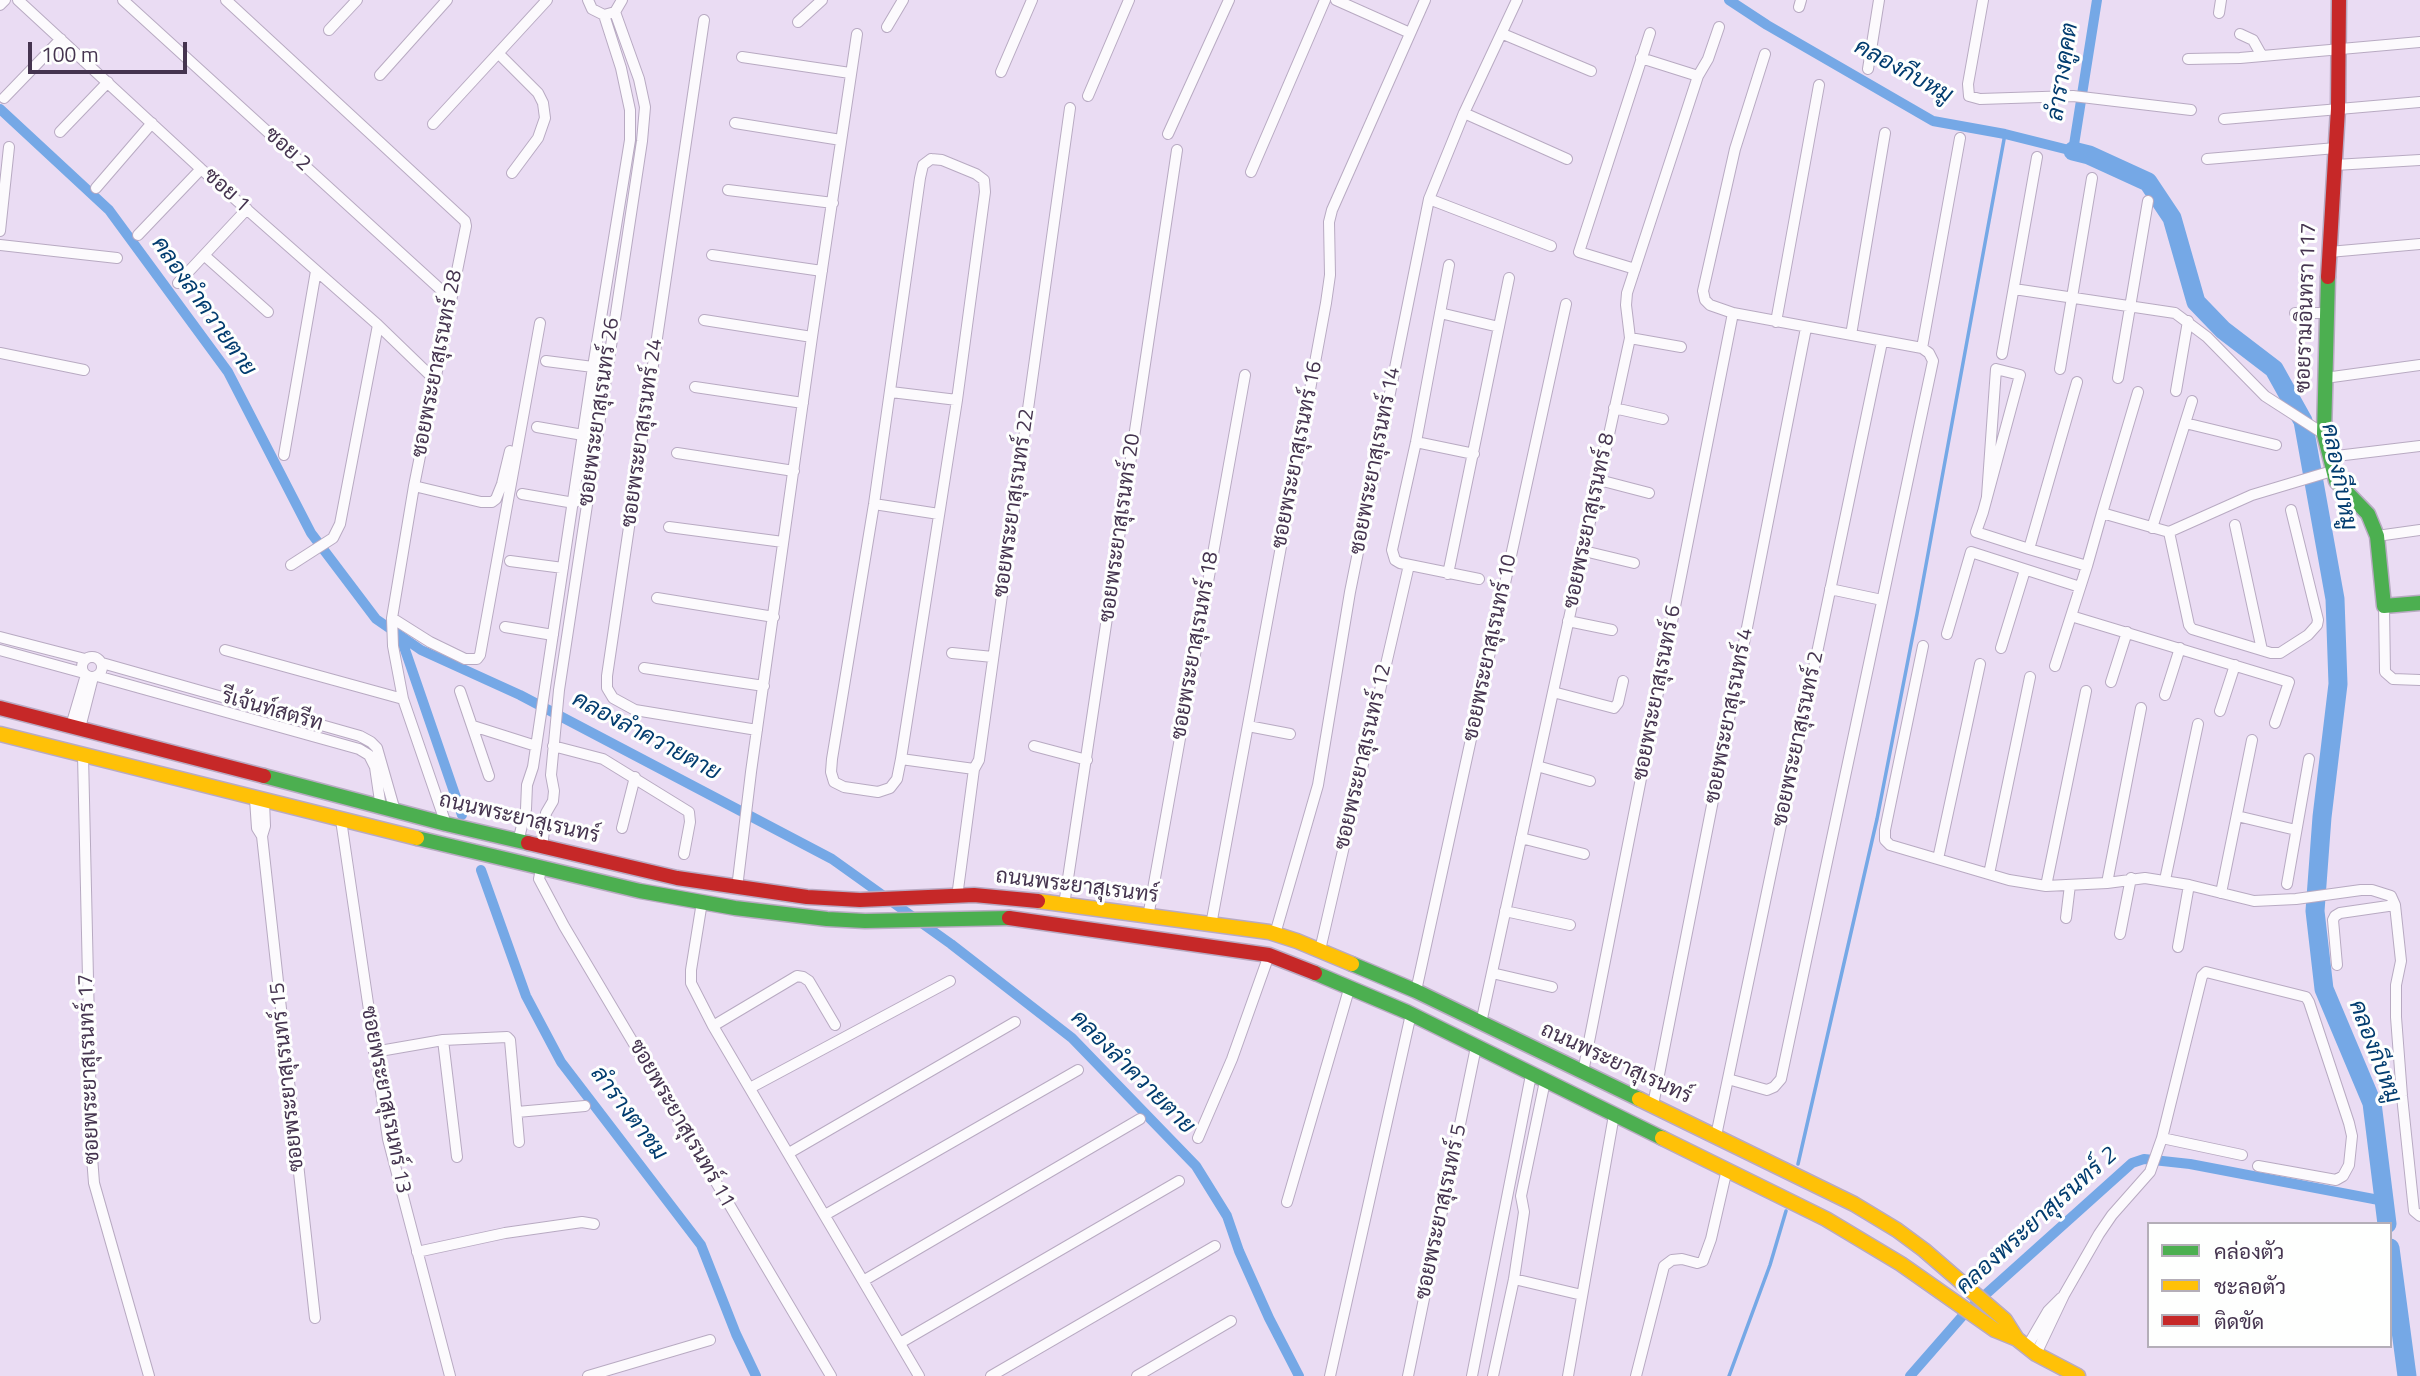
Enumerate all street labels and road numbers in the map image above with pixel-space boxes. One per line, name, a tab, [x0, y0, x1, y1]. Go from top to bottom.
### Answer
street label: ซอย 2	[259, 123, 315, 177]
street label: ซอย 1	[198, 164, 254, 218]
street label: ซอยรามอินทรา 117	[2291, 222, 2323, 394]
street label: ซอยพระยาสุเรนทร์ 28	[407, 268, 469, 460]
street label: ซอยพระยาสุเรนทร์ 26	[574, 316, 626, 508]
street label: ซอยพระยาสุเรนทร์ 24	[617, 337, 669, 529]
street label: ซอยพระยาสุเรนทร์ 16	[1267, 359, 1329, 551]
street label: ซอยพระยาสุเรนทร์ 14	[1345, 365, 1407, 557]
street label: ซอยพระยาสุเรนทร์ 22	[989, 407, 1041, 599]
street label: ซอยพระยาสุเรนทร์ 8	[1559, 431, 1621, 611]
street label: ซอยพระยาสุเรนทร์ 20	[1095, 432, 1147, 624]
street label: ซอยพระยาสุเรนทร์ 18	[1167, 550, 1225, 742]
street label: ซอยพระยาสุเรนทร์ 10	[1459, 552, 1523, 744]
street label: ซอยพระยาสุเรนทร์ 6	[1629, 603, 1687, 783]
street label: ซอยพระยาสุเรนทร์ 4	[1701, 626, 1759, 806]
street label: ซอยพระยาสุเรนทร์ 2	[1768, 649, 1830, 829]
street label: ซอยพระยาสุเรนทร์ 12	[1330, 661, 1398, 853]
street label: รีเจ้นท์สตรีท	[218, 684, 326, 738]
street label: ถนนพระยาสุเรนทร์	[436, 788, 602, 850]
street label: ถนนพระยาสุเรนทร์	[994, 865, 1160, 909]
street label: ซอยพระยาสุเรนทร์ 17	[74, 973, 106, 1165]
street label: ซอยพระยาสุเรนทร์ 15	[266, 981, 310, 1173]
street label: ซอยพระยาสุเรนทร์ 13	[354, 1004, 416, 1196]
street label: ถนนพระยาสุเรนทร์	[1536, 1018, 1696, 1110]
street label: ซอยพระยาสุเรนทร์ 11	[623, 1035, 739, 1213]
street label: ซอยพระยาสุเรนทร์ 5	[1411, 1122, 1473, 1302]

